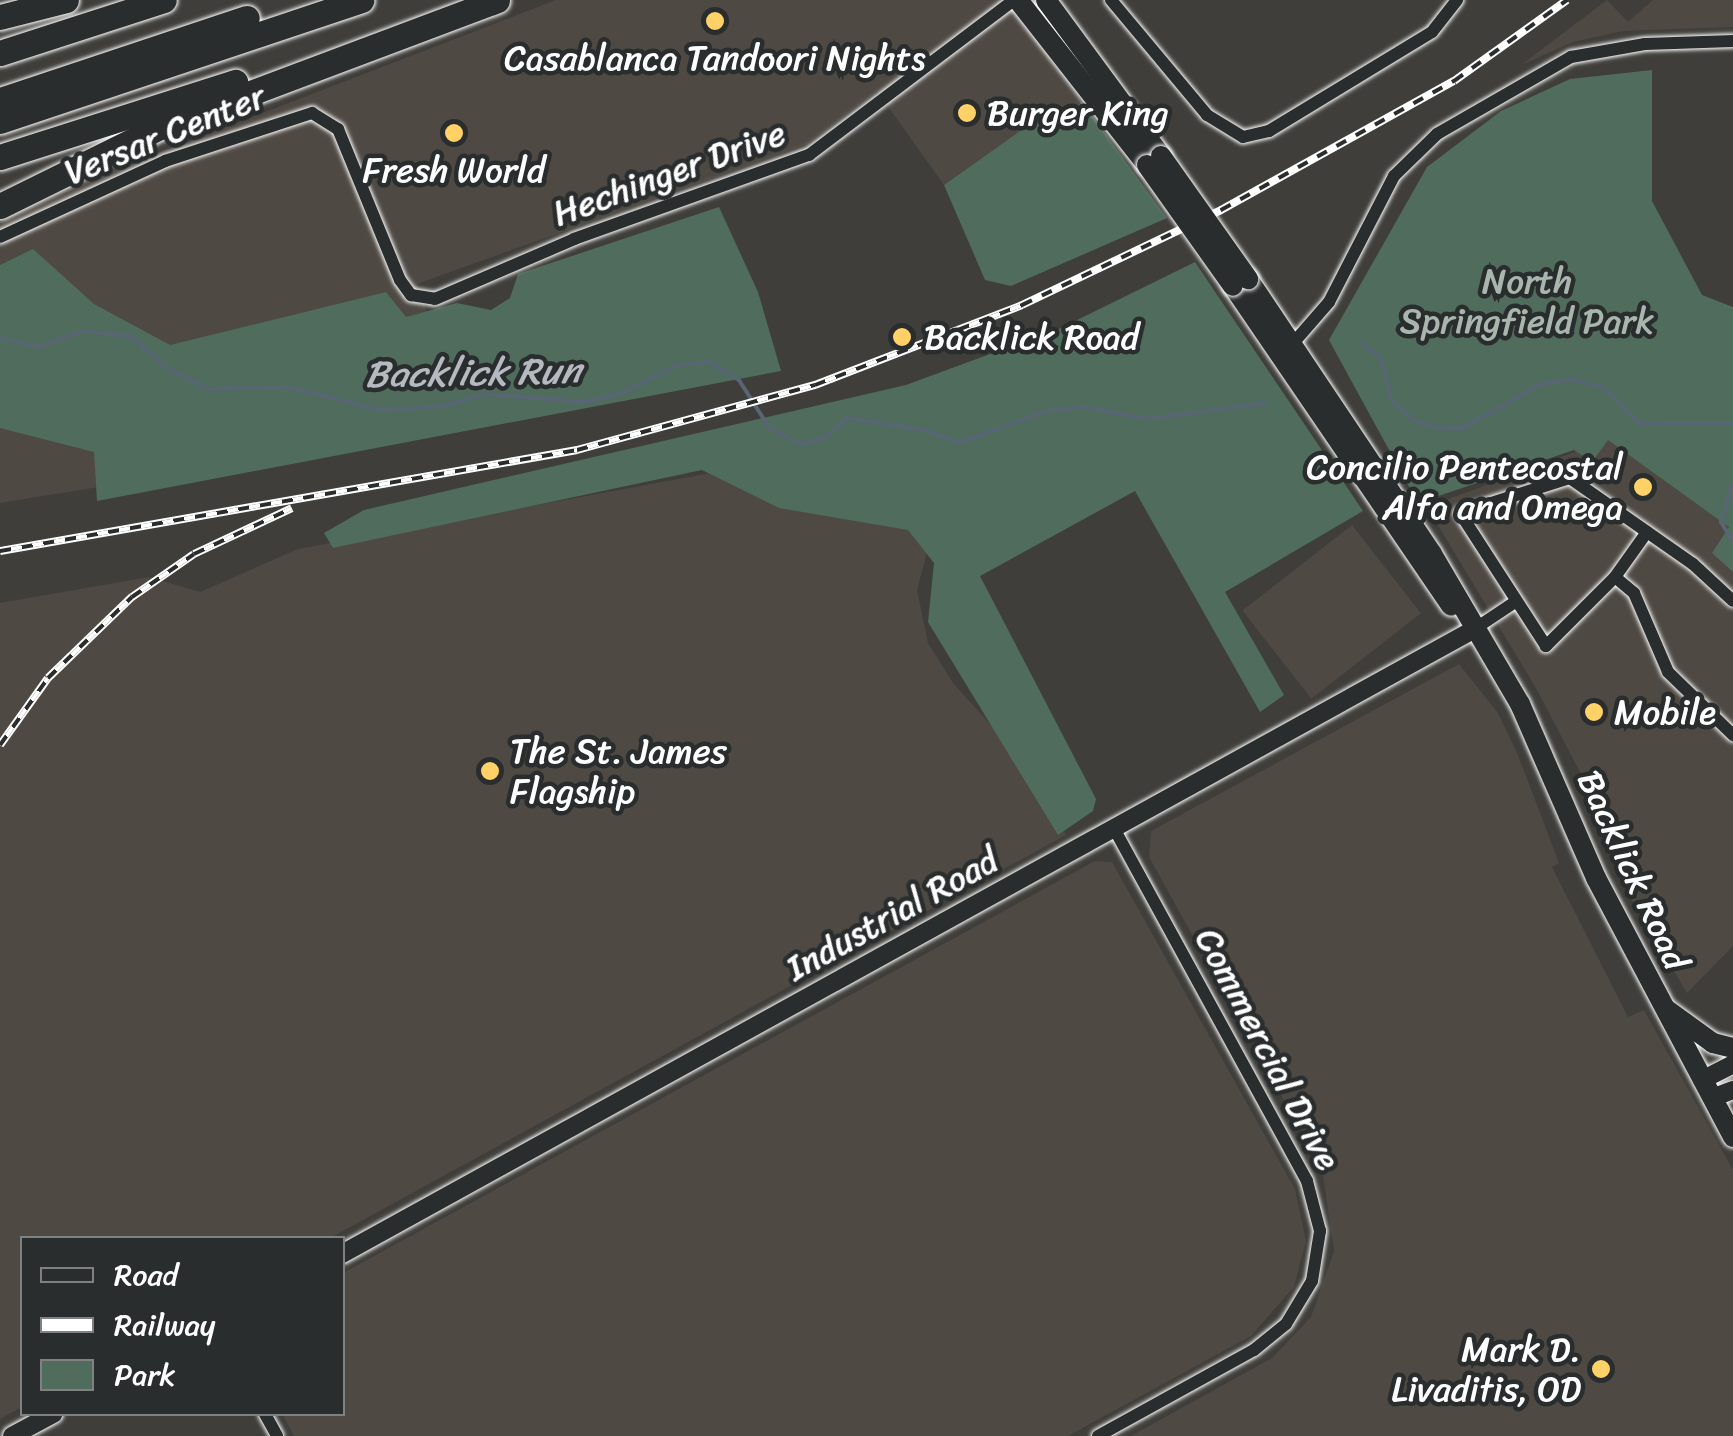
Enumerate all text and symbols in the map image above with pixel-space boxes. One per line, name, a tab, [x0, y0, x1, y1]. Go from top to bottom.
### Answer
marker: Casablanca Tandoori Nights	[704, 10, 726, 32]
place label: Casablanca Tandoori Nights	[504, 37, 926, 79]
street label: Versar Center	[58, 74, 272, 194]
place label: Burger King	[987, 92, 1169, 134]
marker: Burger King	[956, 102, 978, 124]
street label: Hechinger Drive	[547, 111, 791, 235]
marker: Fresh World	[443, 122, 465, 144]
place label: Fresh World	[363, 149, 545, 191]
park label: North Springfield Park	[1400, 260, 1654, 342]
place label: Backlick Road	[924, 316, 1140, 358]
marker: Backlick Road	[889, 324, 915, 350]
water label: Backlick Run	[364, 348, 582, 398]
place label: Concilio Pentecostal Alfa and Omega	[1306, 446, 1623, 528]
marker: Concilio Pentecostal Alfa and Omega	[1632, 476, 1654, 498]
place label: Mobile	[1614, 691, 1716, 733]
marker: Mobile	[1583, 701, 1605, 723]
place label: The St. James Flagship	[510, 730, 727, 812]
marker: The St. James Flagship	[479, 760, 501, 782]
street label: Backlick Road	[1568, 763, 1698, 977]
street label: Industrial Road	[779, 839, 1005, 989]
street label: Commercial Drive	[1186, 921, 1350, 1177]
legend	[20, 1236, 345, 1416]
text: Road	[114, 1248, 178, 1302]
text: Railway	[114, 1298, 215, 1352]
place label: Mark D. Livaditis, OD	[1391, 1328, 1581, 1410]
text: Park	[114, 1348, 176, 1402]
marker: Mark D. Livaditis, OD	[1590, 1358, 1612, 1380]

